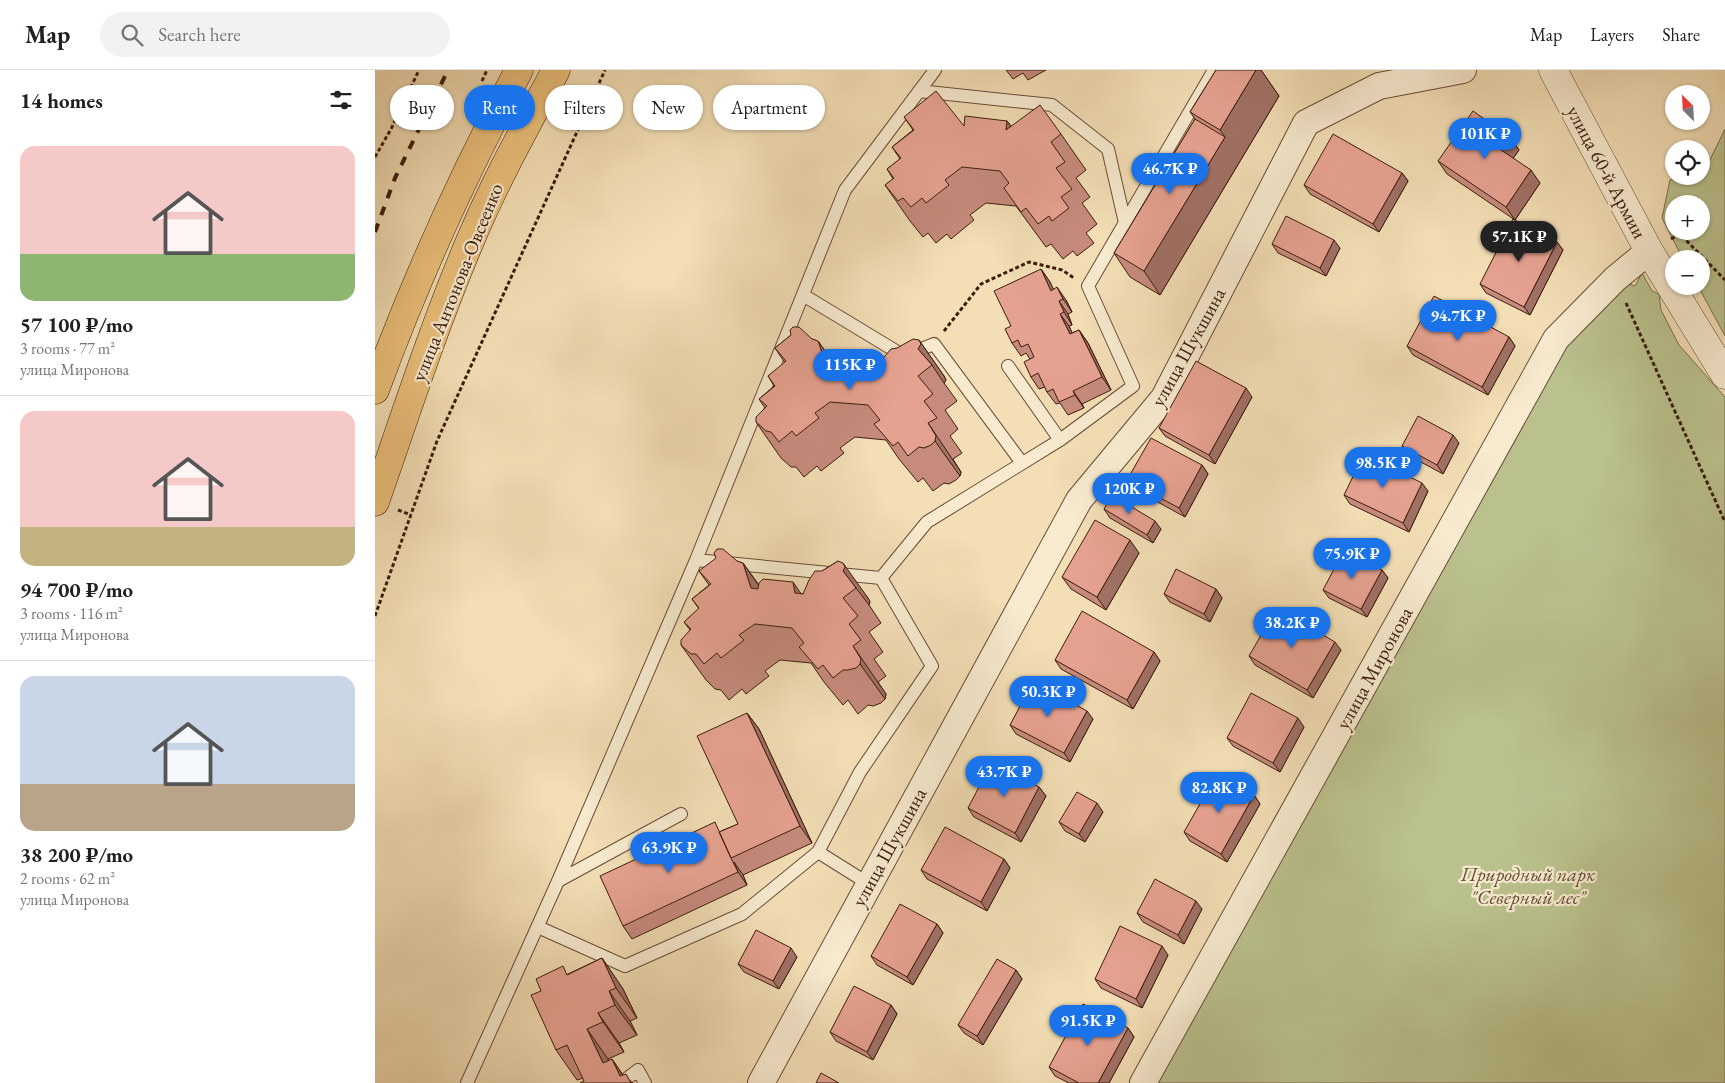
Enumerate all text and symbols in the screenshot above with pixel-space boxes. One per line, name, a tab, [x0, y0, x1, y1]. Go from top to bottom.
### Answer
search box	[100, 12, 450, 57]
text: Map	[25, 19, 70, 50]
icon: search	[118, 21, 146, 49]
text: Search here	[158, 22, 241, 47]
text: Map	[1530, 23, 1562, 46]
text: Layers	[1590, 23, 1634, 46]
text: Share	[1662, 23, 1700, 46]
chip: Buy	[390, 85, 454, 130]
chip: Rent	[464, 85, 535, 130]
chip: Filters	[545, 85, 623, 130]
chip: New	[633, 85, 703, 130]
chip: Apartment	[713, 85, 825, 130]
north arrow	[1665, 85, 1710, 130]
map controls	[1665, 85, 1710, 295]
icon: filters	[327, 86, 355, 114]
text: 14 homes	[20, 87, 103, 114]
street label: улица 60-й Армии	[1561, 101, 1653, 244]
pin: 101K ₽	[1444, 118, 1526, 160]
text: 101K ₽	[1459, 123, 1511, 144]
button: locate	[1665, 140, 1710, 185]
pin: 46.7K ₽	[1124, 152, 1216, 195]
text: 46.7K ₽	[1142, 158, 1198, 179]
icon: home	[143, 178, 233, 268]
street label: улица Антонова-Овсеенко	[405, 179, 509, 385]
button: +	[1665, 195, 1710, 240]
pin: 57.1K ₽	[1473, 220, 1565, 263]
text: 57.1K ₽	[1491, 226, 1547, 247]
button: −	[1665, 250, 1710, 295]
street label: улица Шукшина	[1145, 283, 1231, 411]
pin: 94.7K ₽	[1412, 300, 1504, 342]
text: 94.7K ₽	[1430, 305, 1486, 326]
text: 57 100 ₽/mo	[20, 311, 133, 338]
text: 3 rooms · 77 m²	[20, 338, 115, 359]
pin: 115K ₽	[809, 348, 891, 391]
text: 115K ₽	[824, 354, 876, 375]
text: улица Миронова	[20, 359, 129, 380]
icon: home	[143, 444, 233, 534]
pin: 98.5K ₽	[1337, 446, 1429, 489]
text: 98.5K ₽	[1355, 452, 1411, 473]
pin: 120K ₽	[1088, 472, 1170, 515]
text: 120K ₽	[1103, 478, 1155, 499]
pin: 75.9K ₽	[1306, 538, 1398, 580]
text: 75.9K ₽	[1324, 543, 1380, 564]
text: 94 700 ₽/mo	[20, 576, 133, 603]
street label: улица Миронова	[1330, 602, 1418, 734]
text: 3 rooms · 116 m²	[20, 603, 123, 624]
pin: 38.2K ₽	[1246, 606, 1338, 649]
text: 38.2K ₽	[1264, 612, 1320, 633]
text: улица Миронова	[20, 624, 129, 645]
pin: 50.3K ₽	[1002, 676, 1094, 718]
text: 50.3K ₽	[1020, 681, 1076, 702]
icon: home	[143, 709, 233, 799]
pin: 43.7K ₽	[958, 756, 1050, 798]
text: 43.7K ₽	[976, 761, 1032, 782]
pin: 82.8K ₽	[1173, 772, 1265, 814]
text: 82.8K ₽	[1191, 777, 1247, 798]
street label: улица Шукшина	[846, 783, 932, 911]
pin: 63.9K ₽	[623, 832, 715, 874]
text: 63.9K ₽	[641, 837, 697, 858]
text: 38 200 ₽/mo	[20, 841, 133, 868]
park label: Природный парк "Северный лес"	[1460, 861, 1596, 910]
text: 2 rooms · 62 m²	[20, 868, 115, 889]
text: улица Миронова	[20, 889, 129, 910]
pin: 91.5K ₽	[1042, 1004, 1134, 1047]
text: 91.5K ₽	[1060, 1010, 1116, 1031]

